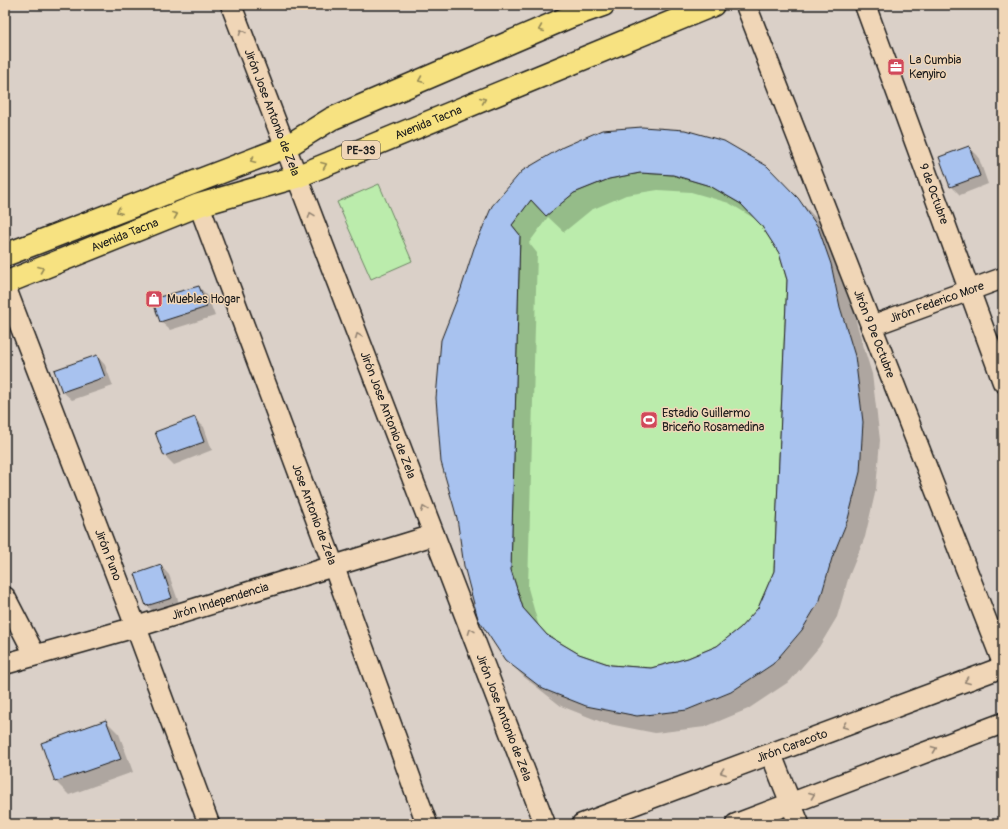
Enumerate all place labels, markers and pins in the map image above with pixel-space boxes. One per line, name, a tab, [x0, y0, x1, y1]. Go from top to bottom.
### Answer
place label: La Cumbia Kenyiro	[909, 53, 962, 82]
office icon: La Cumbia Kenyiro	[886, 57, 906, 77]
shop icon: Muebles Hogar	[144, 289, 164, 309]
place label: Muebles Hogar	[167, 292, 241, 307]
place label: Estadio Guillermo Briceño Rosamedina	[662, 406, 765, 435]
sports icon: Estadio Guillermo Briceño Rosamedina	[639, 410, 659, 430]

